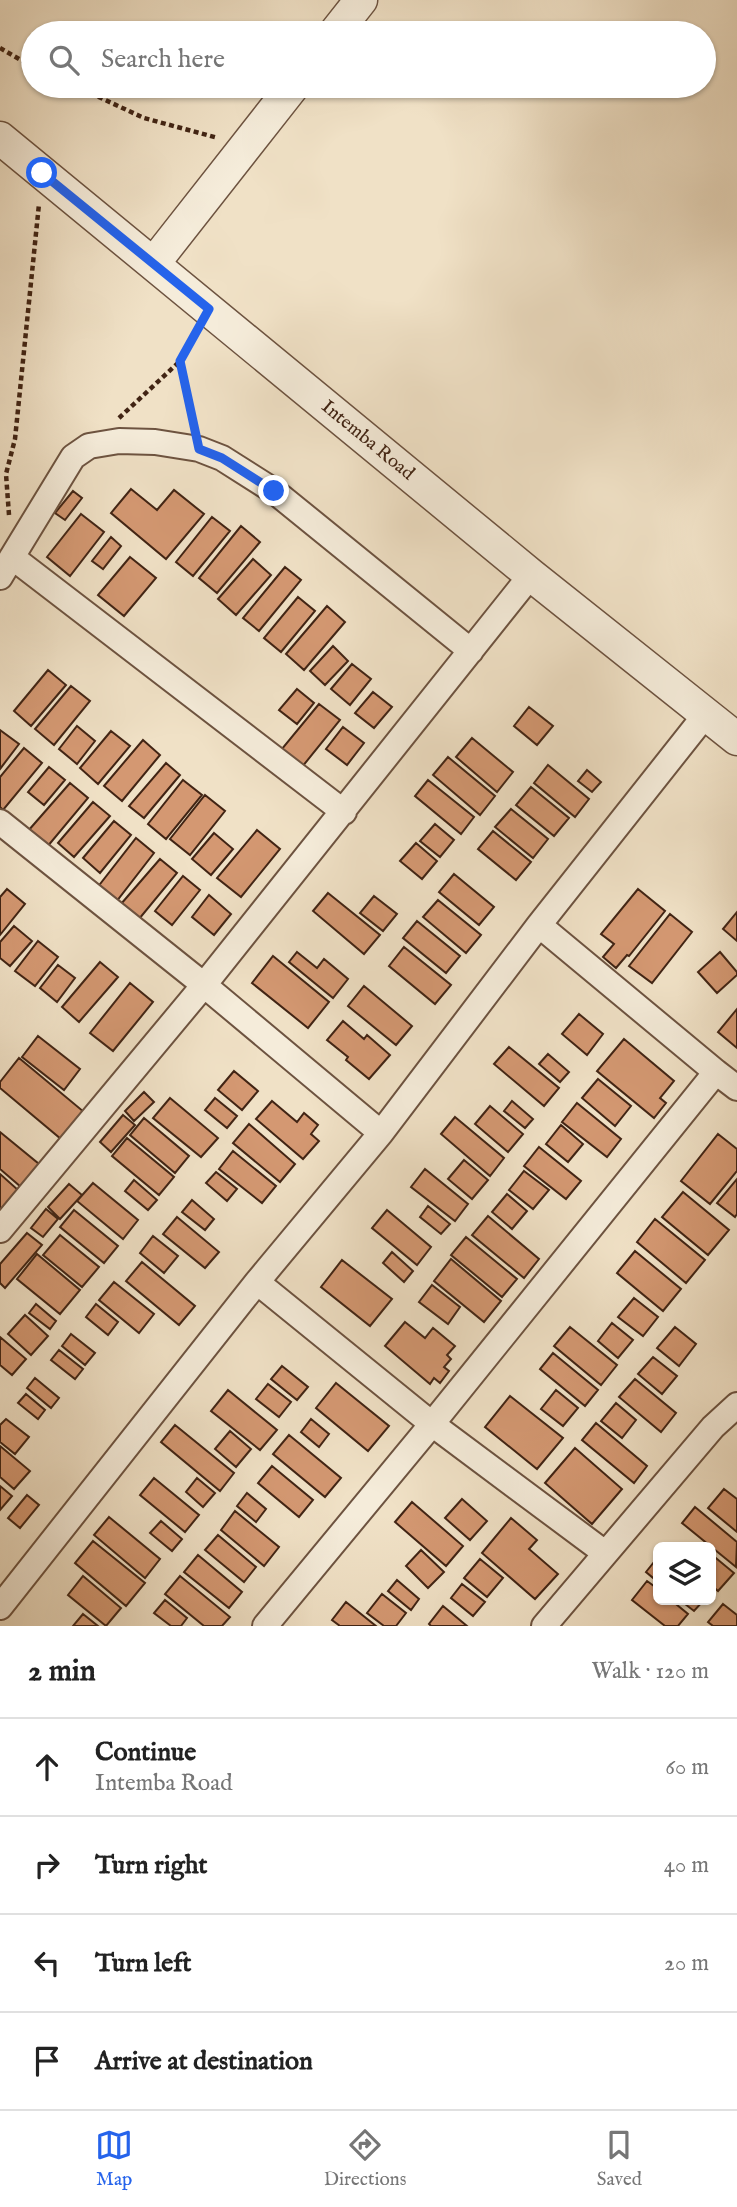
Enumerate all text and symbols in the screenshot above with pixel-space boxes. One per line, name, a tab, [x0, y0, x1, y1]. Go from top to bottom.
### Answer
search box	[21, 21, 716, 98]
icon: search	[45, 41, 83, 79]
text: Search here	[101, 43, 225, 76]
route start	[26, 157, 57, 188]
street label: Intemba Road	[316, 395, 420, 486]
route end	[258, 475, 289, 506]
map controls	[653, 1542, 716, 1605]
button: layers	[653, 1542, 716, 1605]
text: 2 min	[28, 1653, 96, 1691]
text: Walk · 120 m	[591, 1657, 709, 1686]
text: Continue	[95, 1736, 196, 1769]
icon: ahead	[28, 1748, 66, 1786]
text: 60 m	[665, 1753, 709, 1782]
text: Intemba Road	[95, 1769, 232, 1798]
icon: right	[28, 1846, 66, 1884]
text: Turn right	[95, 1849, 208, 1882]
text: 40 m	[664, 1851, 709, 1880]
icon: left	[28, 1944, 66, 1982]
text: Turn left	[95, 1947, 192, 1980]
text: 20 m	[664, 1949, 709, 1978]
icon: arrive	[28, 2042, 66, 2080]
text: Arrive at destination	[95, 2045, 313, 2078]
tab: Map	[95, 2126, 133, 2192]
tab: Directions	[324, 2126, 406, 2192]
tab: Saved	[597, 2126, 642, 2192]

